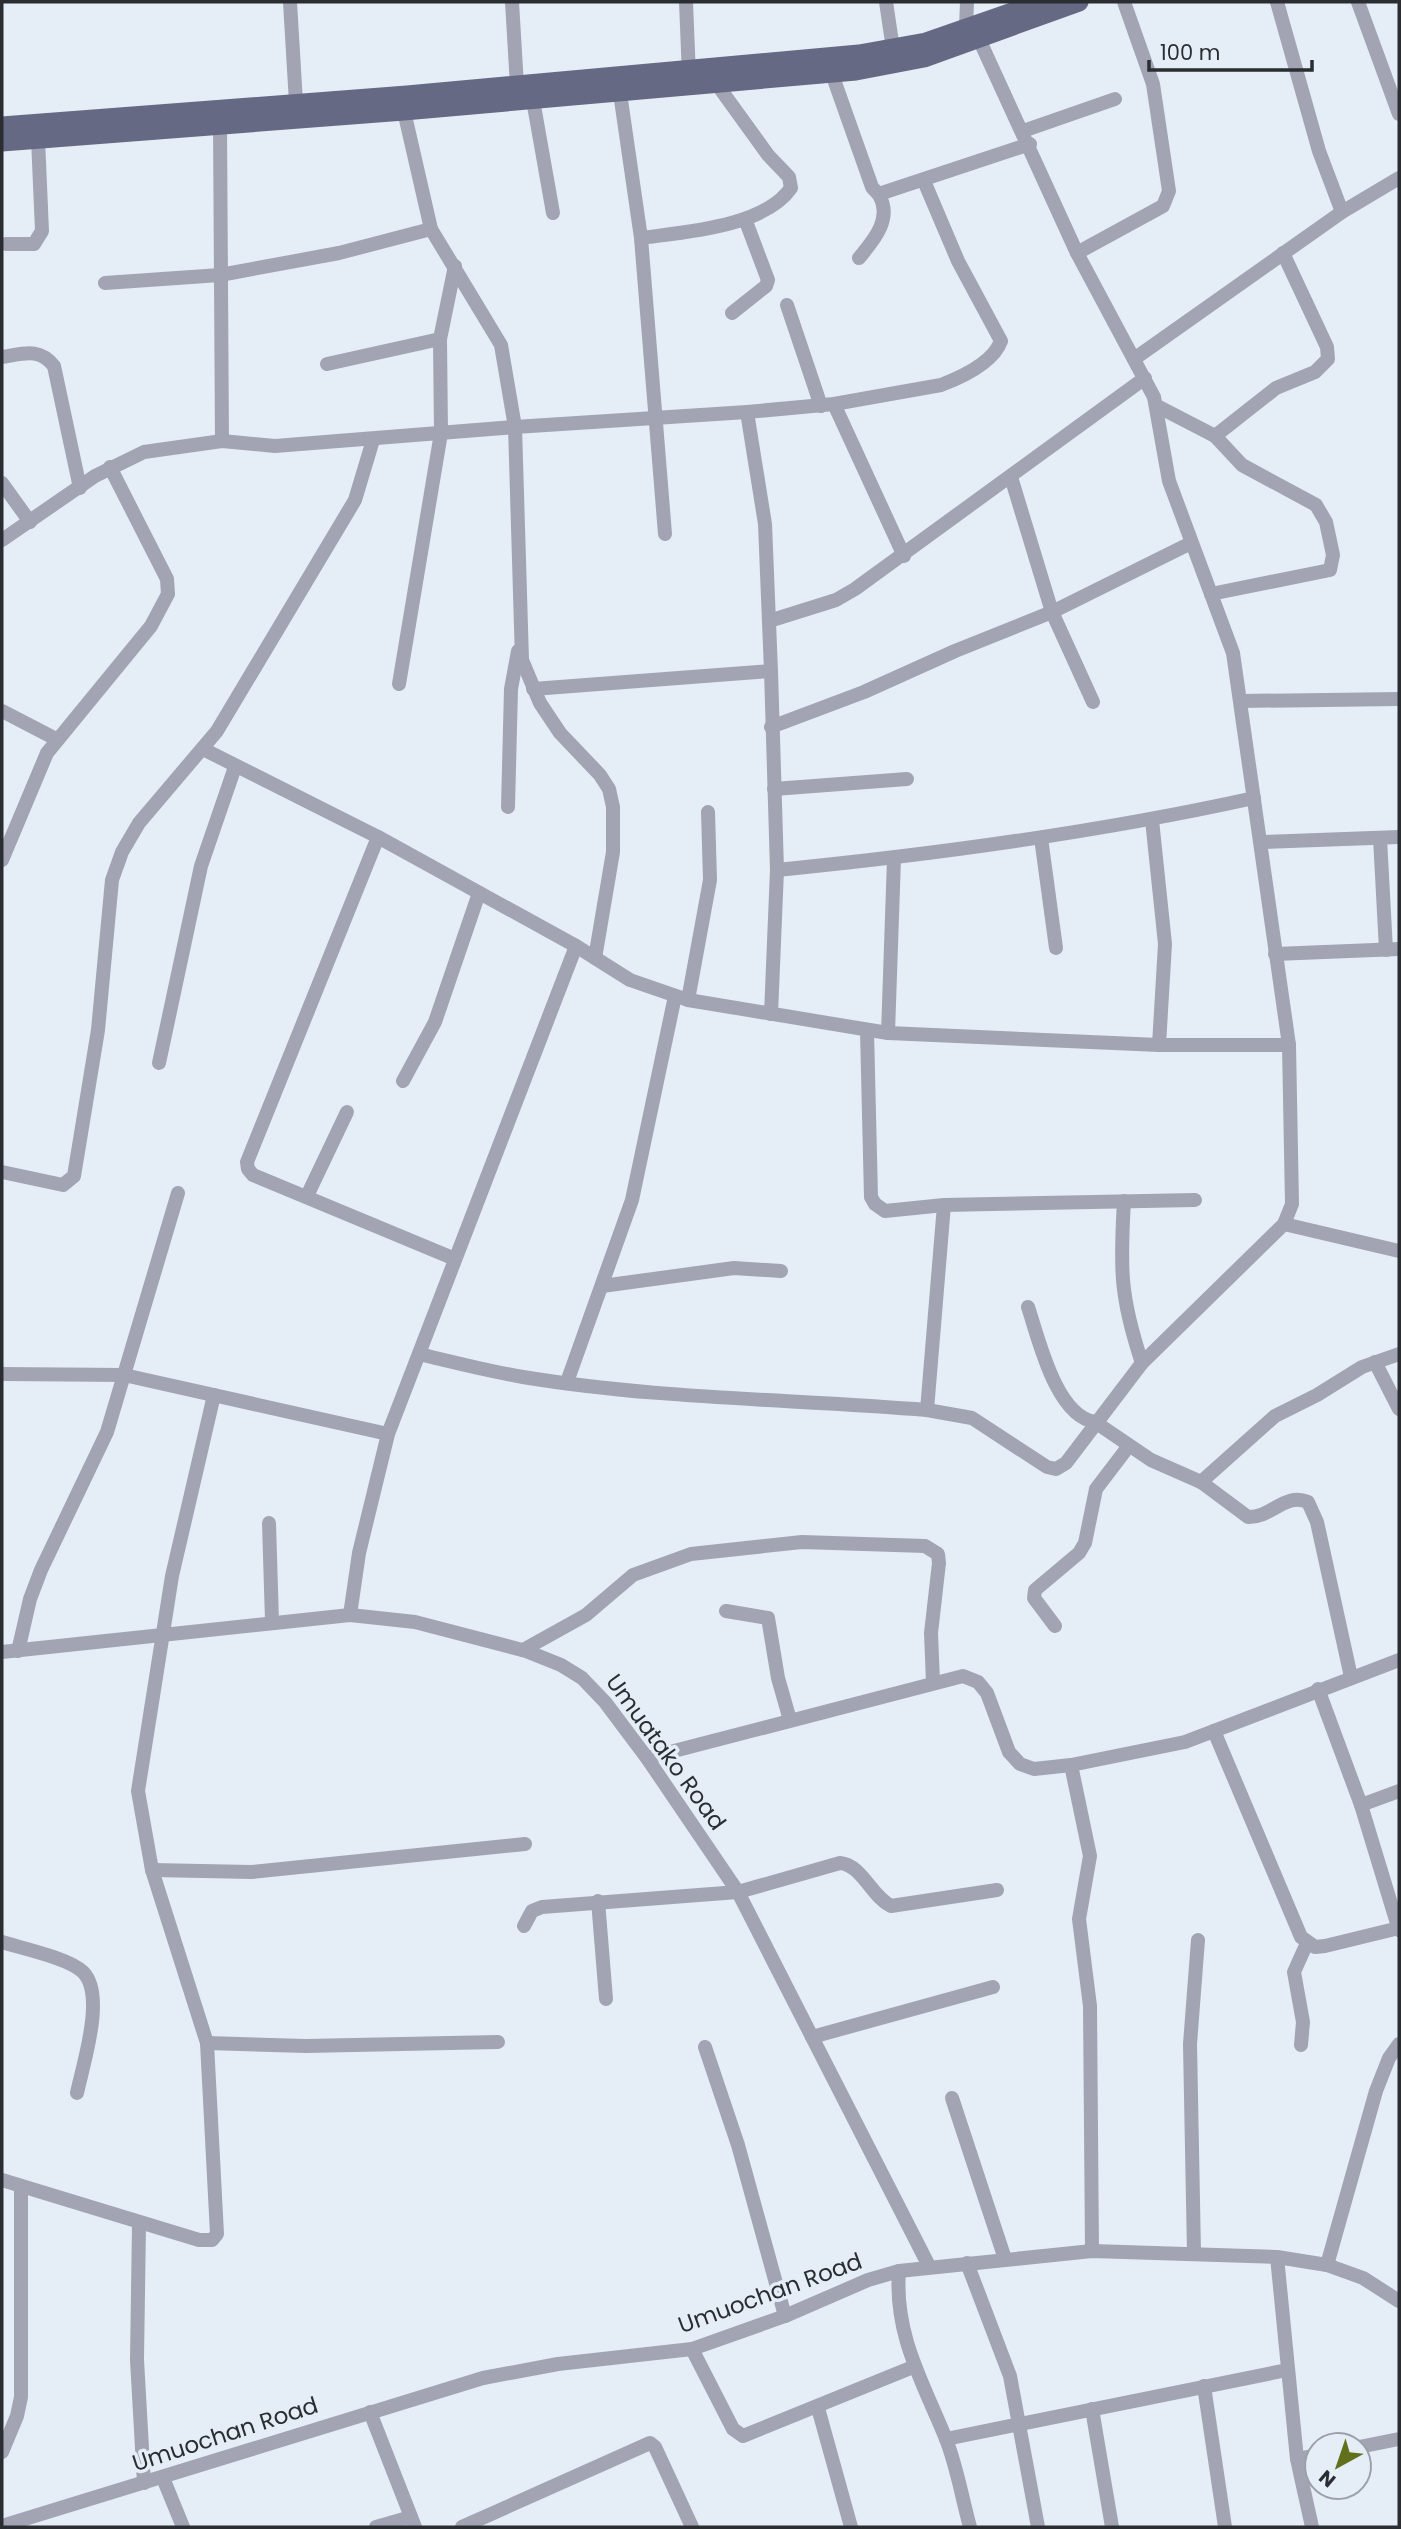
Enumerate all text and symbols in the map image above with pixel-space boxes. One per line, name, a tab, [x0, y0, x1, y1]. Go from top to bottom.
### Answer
scale bar	[1149, 28, 1312, 72]
text: 100 m	[1160, 38, 1220, 67]
street label: Umuatako Road	[598, 1667, 734, 1837]
street label: Umuochan Road	[674, 2245, 866, 2341]
street label: Umuochan Road	[128, 2389, 322, 2479]
north arrow	[1303, 2431, 1373, 2501]
text: N	[1313, 2464, 1342, 2494]

